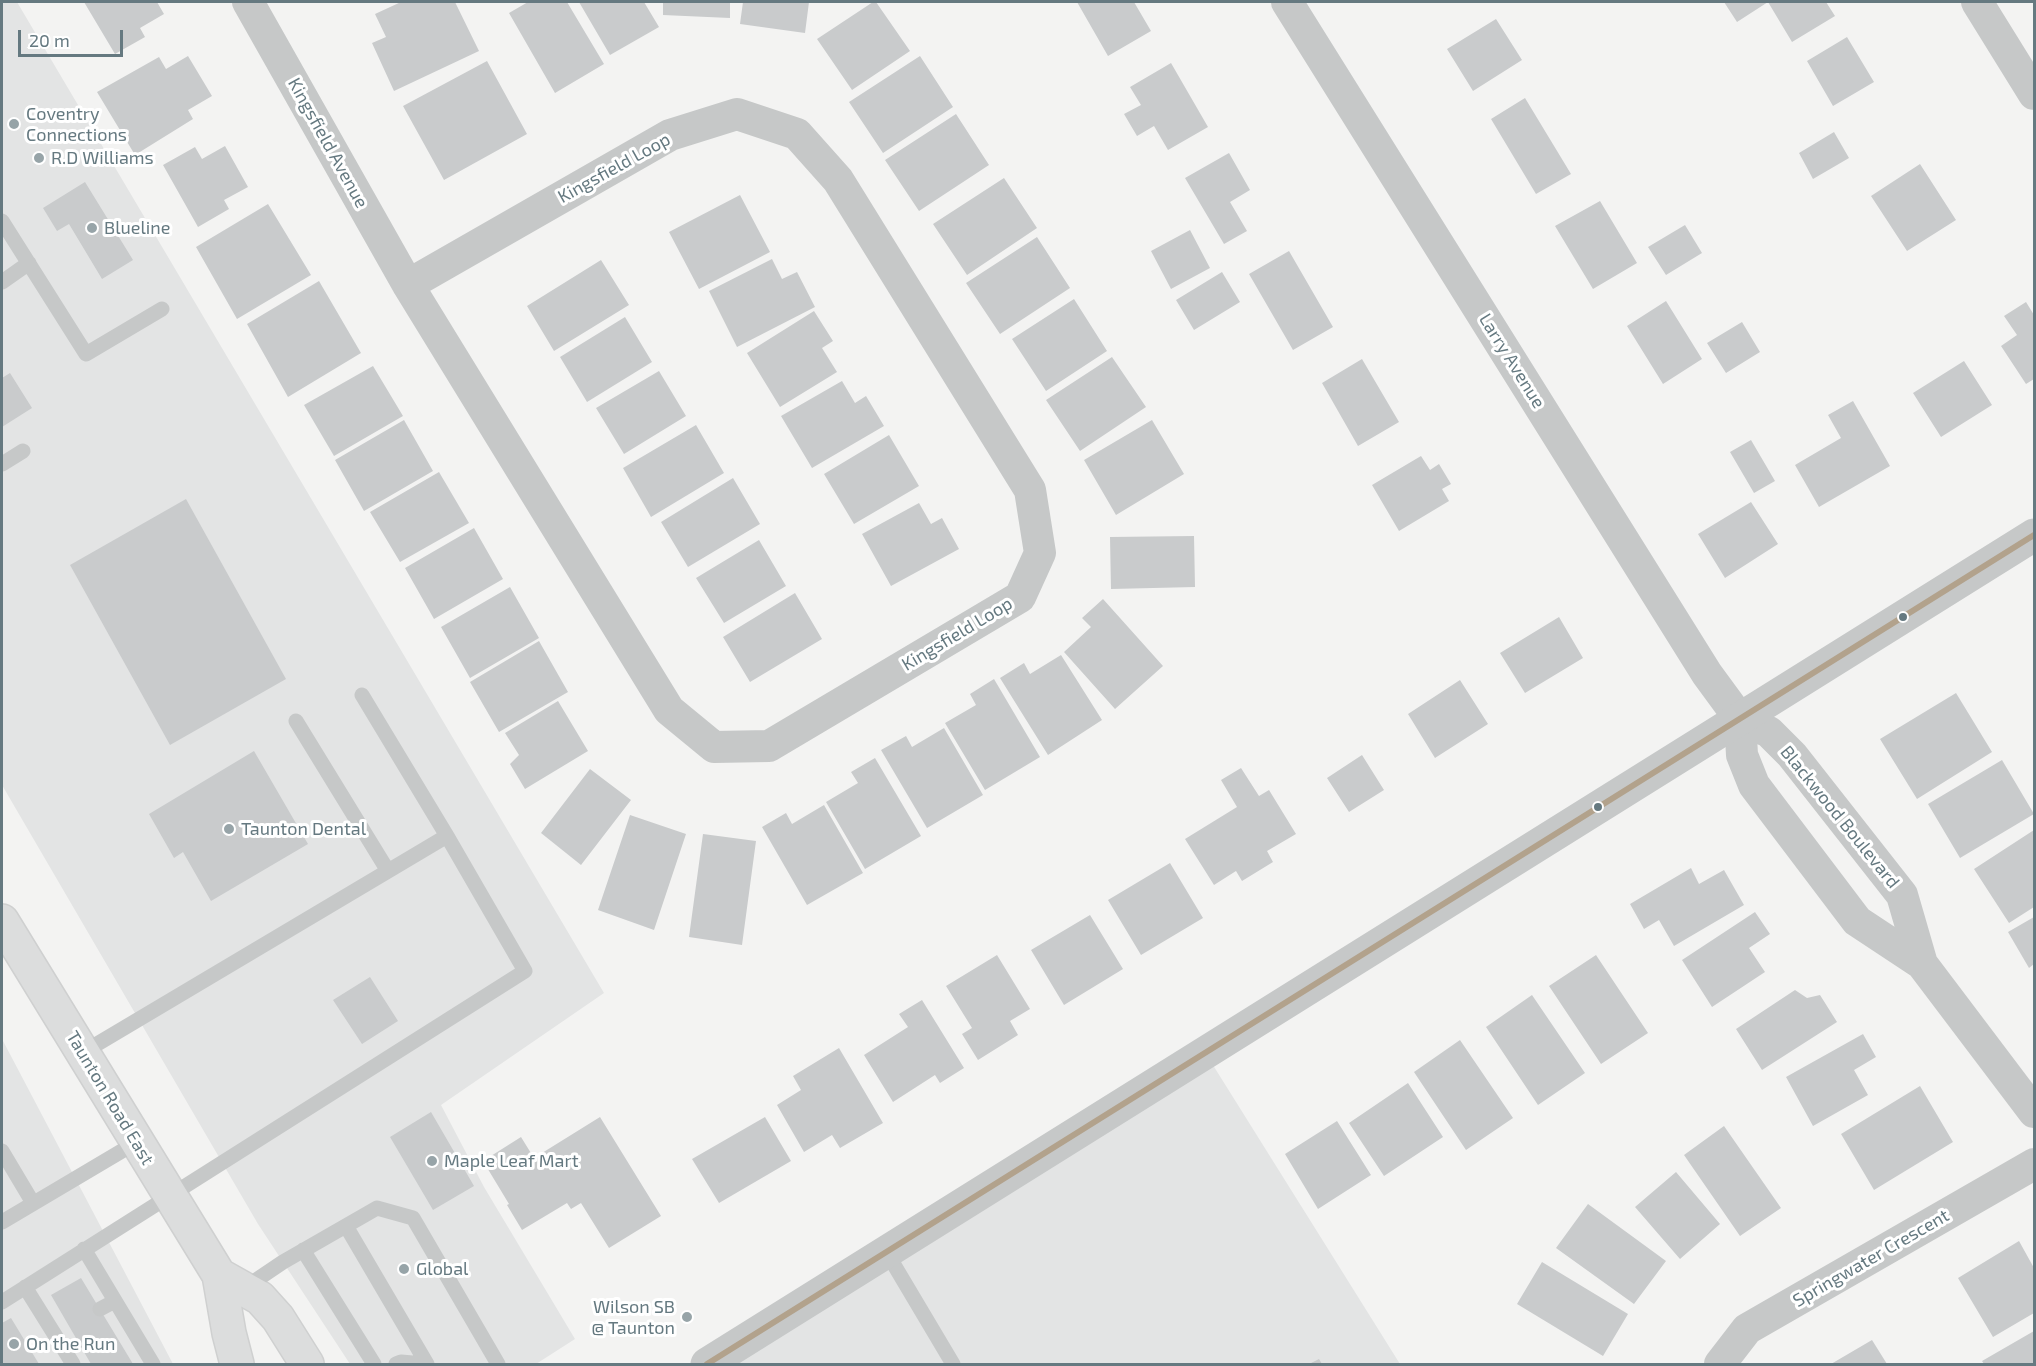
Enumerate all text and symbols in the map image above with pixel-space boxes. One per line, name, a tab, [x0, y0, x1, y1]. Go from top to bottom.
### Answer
scale bar	[21, 18, 126, 56]
text: 20 m	[29, 29, 70, 51]
street label: Kingsfield Avenue	[283, 74, 373, 212]
place label: Coventry Connections	[26, 103, 127, 146]
marker: Coventry Connections	[7, 117, 21, 131]
street label: Kingsfield Loop	[554, 128, 674, 208]
place label: R.D Williams	[51, 147, 154, 169]
marker: R.D Williams	[32, 151, 46, 165]
place label: Blueline	[104, 217, 170, 239]
marker: Blueline	[85, 221, 99, 235]
street label: Larry Avenue	[1474, 310, 1550, 412]
street label: Kingsfield Loop	[898, 593, 1016, 675]
unlabelled marker	[1897, 611, 1909, 623]
street label: Blackwood Boulevard	[1776, 741, 1904, 893]
unlabelled marker	[1592, 801, 1604, 813]
place label: Taunton Dental	[241, 818, 366, 840]
marker: Taunton Dental	[222, 822, 236, 836]
street label: Taunton Road East	[62, 1027, 158, 1169]
place label: Maple Leaf Mart	[444, 1150, 578, 1172]
marker: Maple Leaf Mart	[425, 1154, 439, 1168]
street label: Springwater Crescent	[1789, 1204, 1953, 1312]
place label: Global	[416, 1258, 468, 1280]
marker: Global	[397, 1262, 411, 1276]
place label: Wilson SB @ Taunton	[591, 1296, 675, 1338]
marker: Wilson SB @ Taunton	[680, 1310, 694, 1324]
place label: On the Run	[26, 1333, 115, 1355]
marker: On the Run	[7, 1337, 21, 1351]

